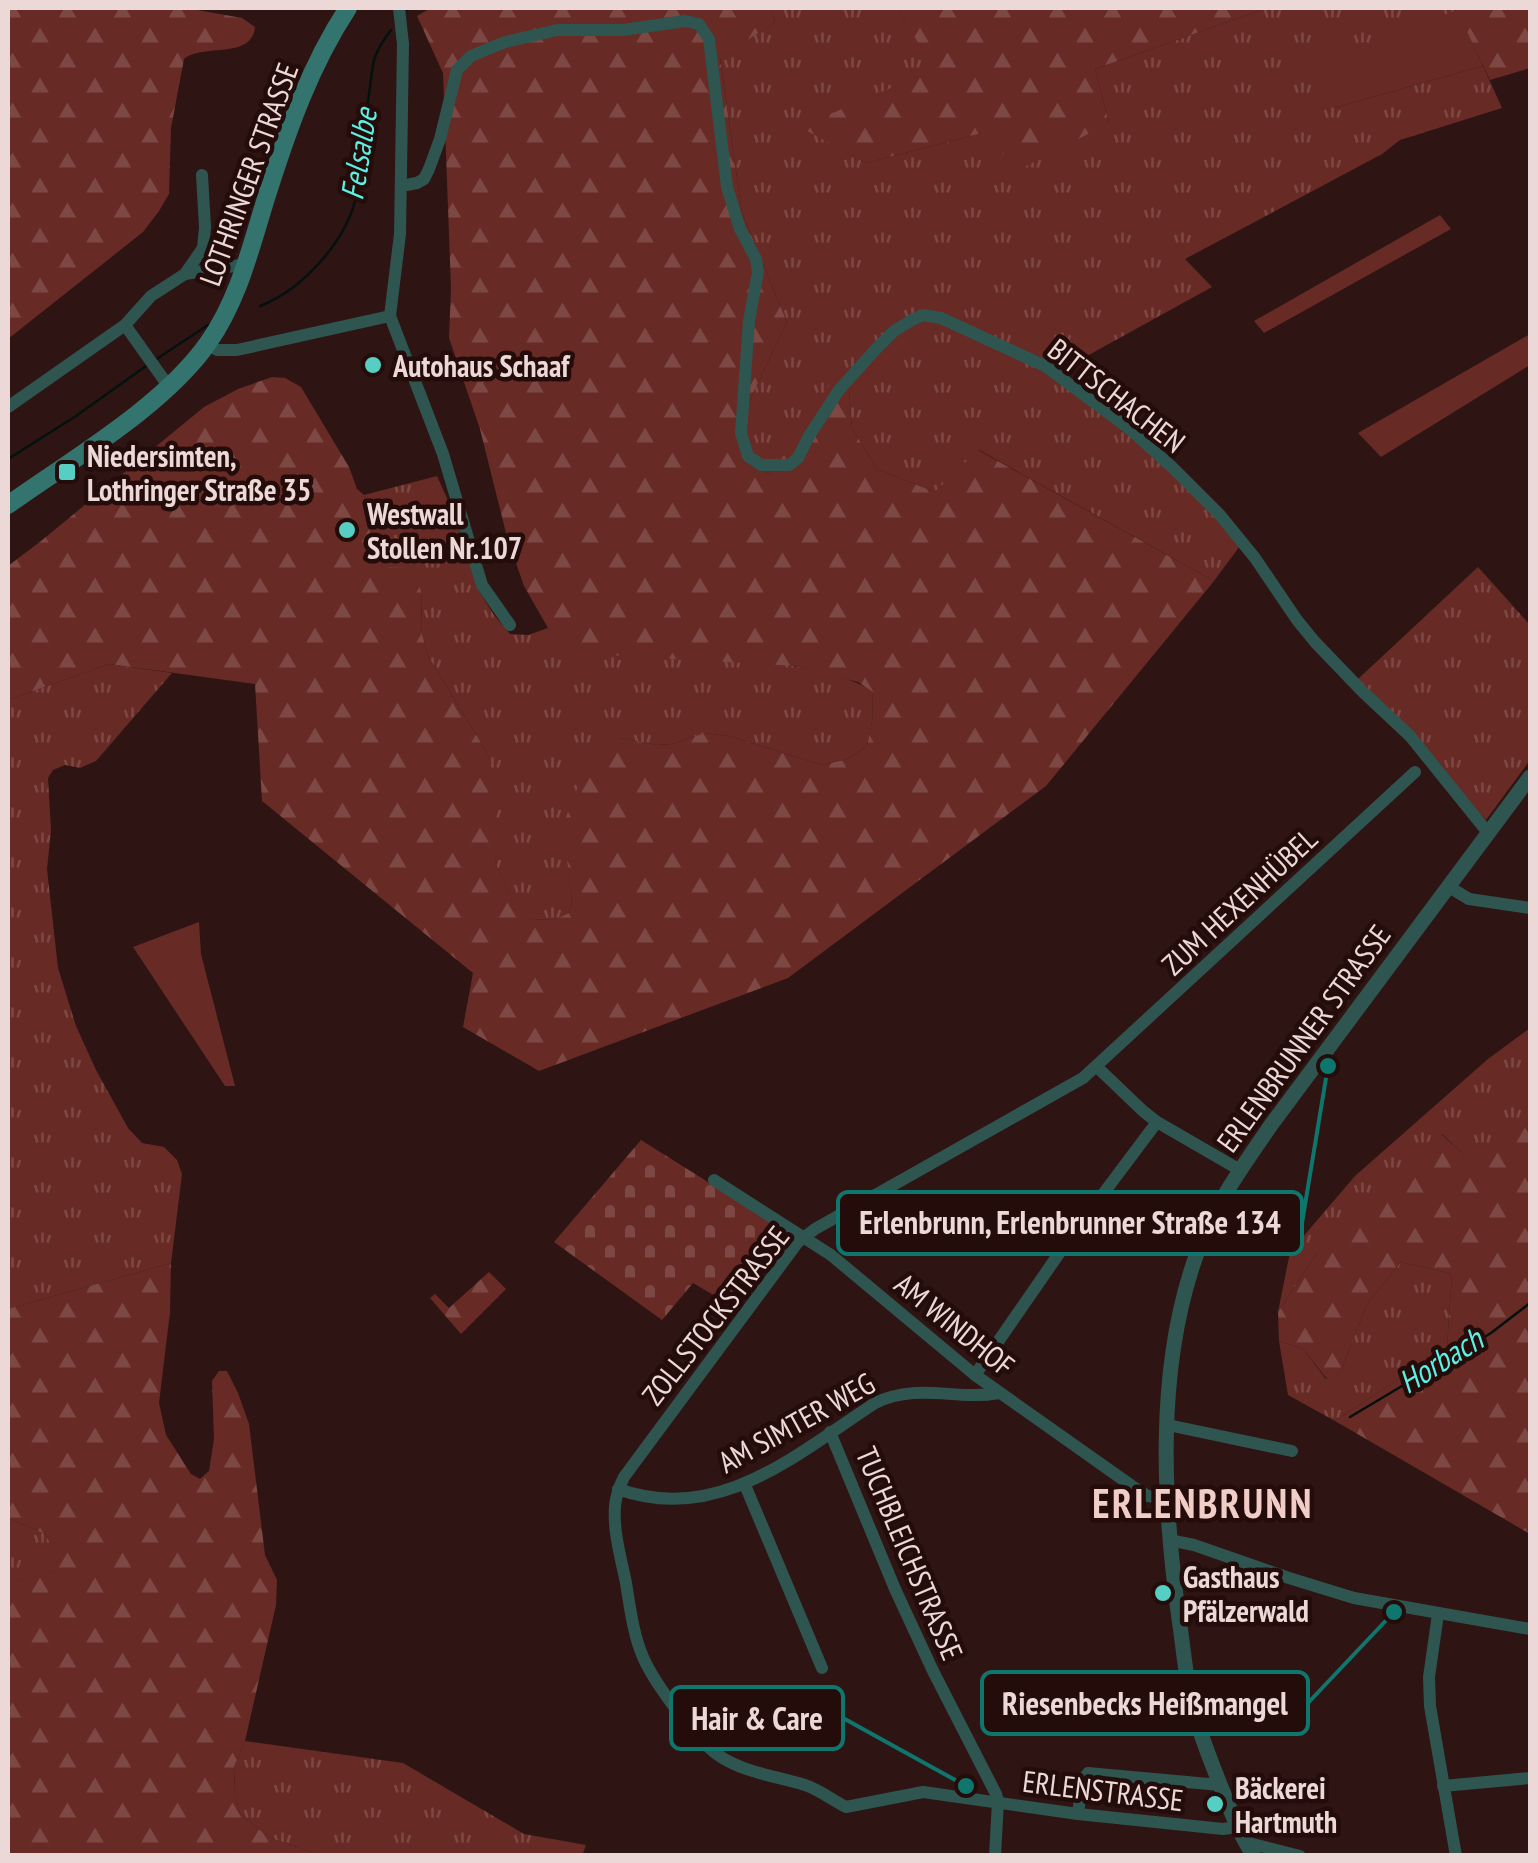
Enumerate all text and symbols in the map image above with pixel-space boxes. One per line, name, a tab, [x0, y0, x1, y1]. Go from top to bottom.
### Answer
street label: LOTHRINGER STRASSE	[190, 57, 306, 291]
water label: Felsalbe	[330, 103, 386, 203]
street label: BITTSCHACHEN	[1041, 329, 1193, 461]
place label: Autohaus Schaaf	[392, 346, 571, 385]
marker: Autohaus Schaaf	[362, 354, 384, 376]
place label: Niedersimten, Lothringer Straße 35	[87, 436, 311, 509]
marker: Niedersimten, Lothringer Straße 35	[56, 461, 78, 483]
place label: Westwall Stollen Nr.107	[366, 494, 522, 567]
marker: Westwall Stollen Nr.107	[336, 519, 358, 541]
street label: ZUM HEXENHÜBEL	[1153, 819, 1325, 983]
street label: ERLENBRUNNER STRASSE	[1207, 917, 1399, 1159]
callout: Erlenbrunn, Erlenbrunner Straße 134	[838, 1192, 1302, 1254]
text: Erlenbrunn, Erlenbrunner Straße 134	[859, 1201, 1281, 1243]
street label: ZOLLSTOCKSTRASSE	[633, 1218, 797, 1412]
street label: AM WINDHOF	[887, 1264, 1023, 1384]
water label: Horbach	[1390, 1317, 1492, 1402]
street label: AM SIMTER WEG	[711, 1363, 881, 1481]
street label: TUCHBLEICHSTRASSE	[848, 1441, 972, 1665]
district label: ERLENBRUNN	[1092, 1477, 1314, 1529]
place label: Gasthaus Pfälzerwald	[1183, 1557, 1309, 1630]
marker: Gasthaus Pfälzerwald	[1152, 1582, 1174, 1604]
callout: Riesenbecks Heißmangel	[982, 1672, 1308, 1734]
text: Riesenbecks Heißmangel	[1002, 1682, 1288, 1724]
callout: Hair & Care	[671, 1687, 843, 1749]
text: Hair & Care	[691, 1697, 823, 1739]
street label: ERLENSTRASSE	[1021, 1761, 1185, 1819]
place label: Bäckerei Hartmuth	[1235, 1768, 1337, 1841]
marker: Bäckerei Hartmuth	[1204, 1793, 1226, 1815]

